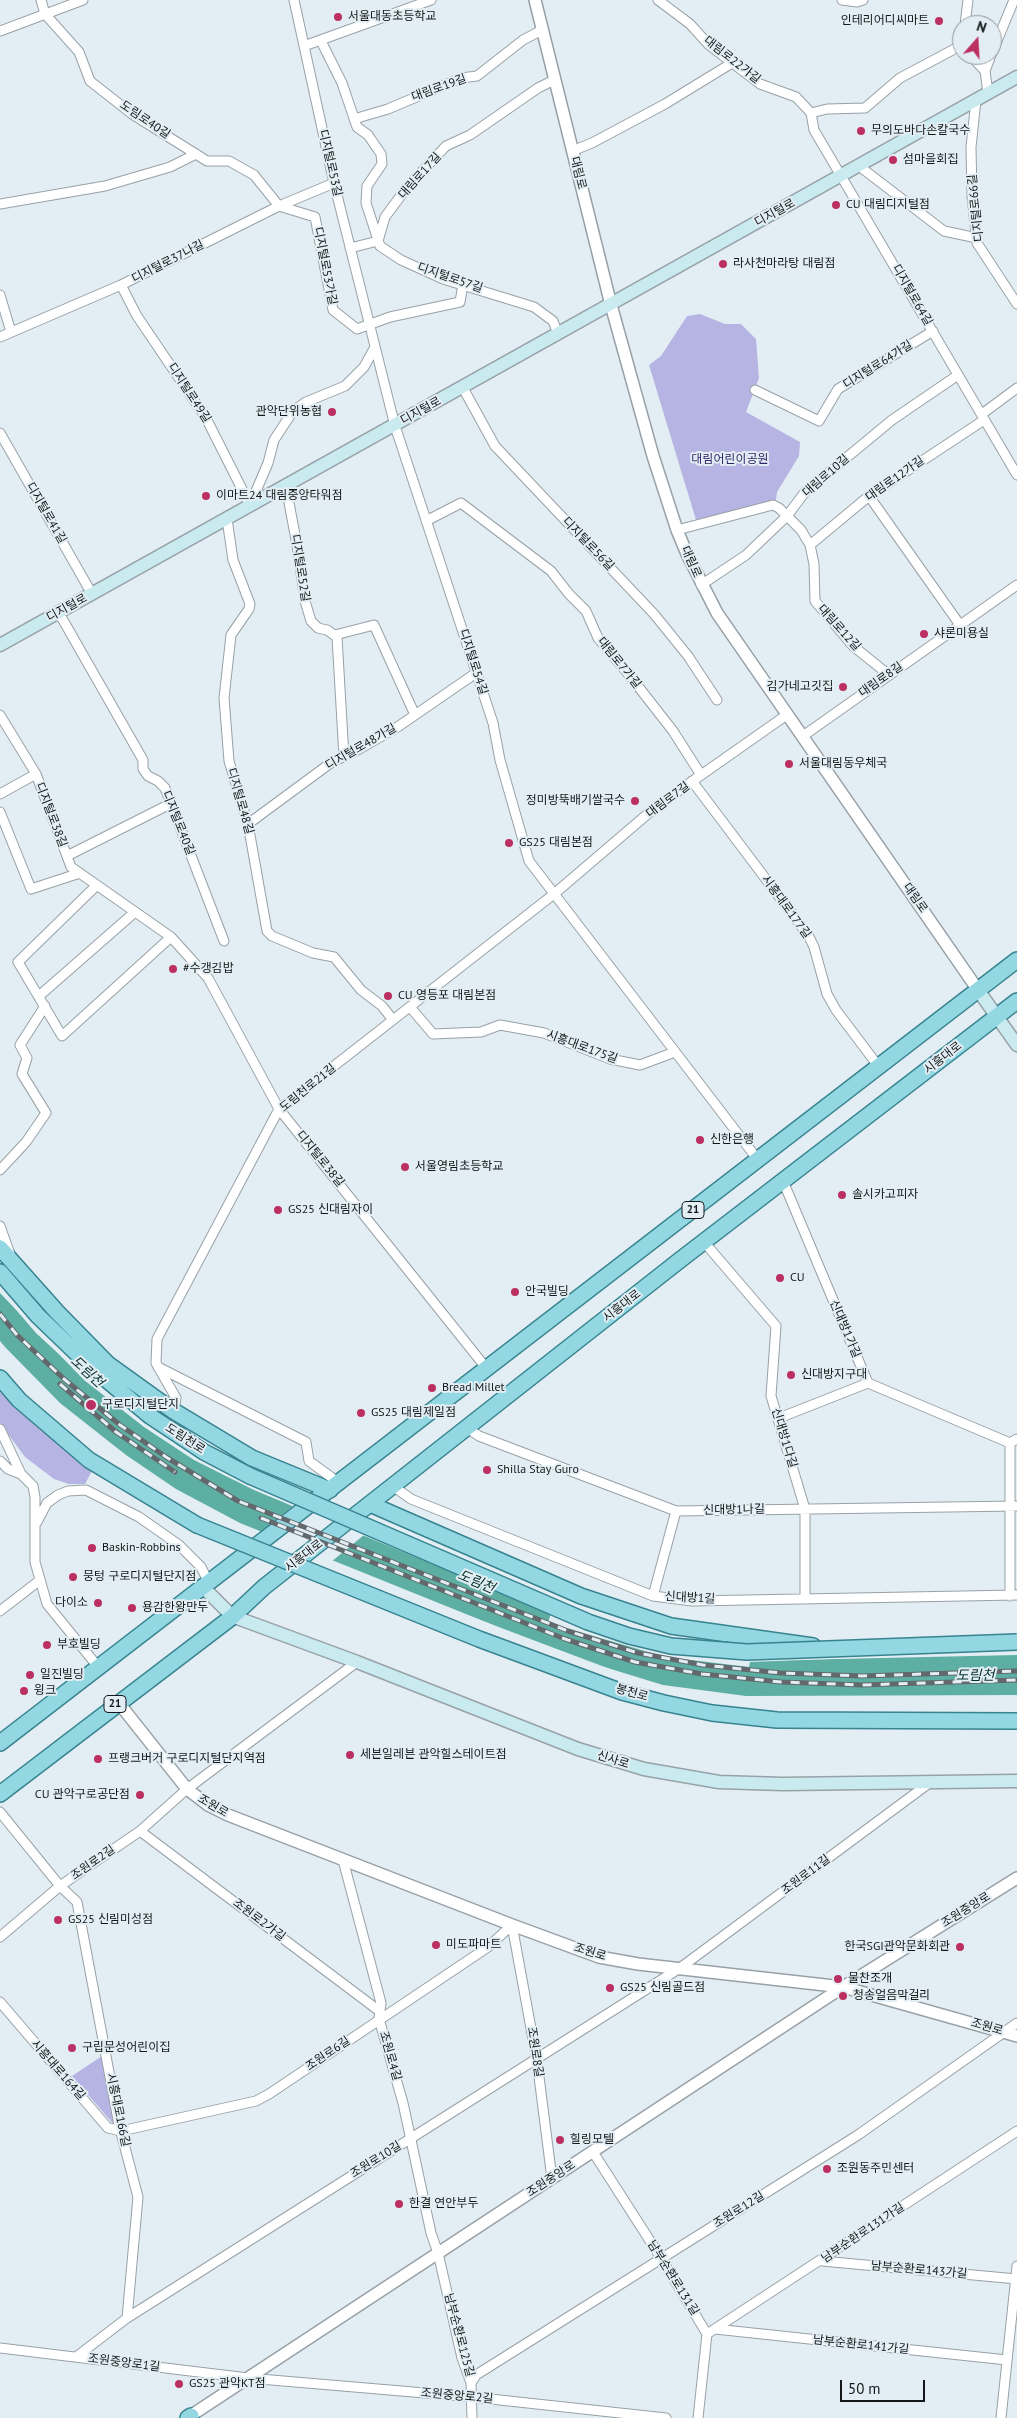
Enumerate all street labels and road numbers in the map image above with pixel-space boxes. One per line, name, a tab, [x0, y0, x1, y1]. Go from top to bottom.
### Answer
street label: 대림로22가길	[701, 33, 763, 87]
street label: 대림로19길	[410, 71, 468, 105]
street label: 도림로40길	[117, 98, 173, 142]
street label: 디지털로53길	[315, 128, 345, 198]
street label: 대림로17길	[395, 150, 445, 202]
street label: 대림로	[567, 155, 589, 191]
street label: 디지털로66길	[965, 173, 987, 243]
street label: 디지털로	[752, 196, 798, 230]
street label: 디지털로53가길	[310, 226, 340, 306]
street label: 디지털로37나길	[129, 238, 207, 286]
street label: 디지털로57길	[415, 260, 485, 296]
street label: 디지털로64길	[889, 262, 935, 328]
street label: 디지털로64가길	[841, 338, 915, 392]
street label: 디지털로49길	[164, 360, 214, 426]
street label: 디지털로	[398, 394, 444, 428]
street label: 대림로10길	[800, 452, 852, 500]
street label: 대림로12가길	[863, 454, 927, 504]
street label: 디지털로41길	[23, 480, 69, 546]
street label: 디지털로56길	[559, 514, 617, 574]
street label: 디지털로52길	[288, 533, 312, 603]
street label: 대림로	[678, 544, 704, 580]
street label: 디지털로	[44, 591, 90, 625]
street label: 대림로12길	[814, 602, 864, 654]
street label: 디지털로54길	[456, 627, 490, 697]
street label: 대림로7가길	[594, 634, 644, 692]
street label: 대림로8길	[856, 660, 906, 700]
street label: 디지털로48가길	[323, 721, 399, 773]
street label: 디지털로48길	[224, 766, 256, 836]
street label: 대림로7길	[643, 779, 693, 821]
street label: 디지털로38길	[32, 781, 70, 849]
street label: 디지털로40길	[159, 789, 197, 857]
street label: 시흥대로177길	[758, 873, 814, 941]
street label: 대림로	[900, 880, 930, 916]
street label: 시흥대로175길	[544, 1027, 620, 1067]
street label: 시흥대로	[921, 1039, 965, 1077]
street label: 도림천로21길	[277, 1061, 339, 1115]
street label: 디지털로38길	[293, 1128, 347, 1190]
road number: 21	[682, 1202, 704, 1218]
street label: 시흥대로	[600, 1287, 644, 1325]
street label: 신대방1가길	[826, 1298, 864, 1360]
street label: 신대방1다길	[768, 1406, 800, 1470]
street label: 도림천로	[163, 1421, 207, 1457]
street label: 신대방1나길	[703, 1502, 765, 1518]
street label: 시흥대로	[282, 1537, 326, 1575]
street label: 신대방1길	[664, 1589, 716, 1607]
street label: 봉천로	[614, 1682, 650, 1704]
road number: 21	[104, 1696, 126, 1712]
street label: 신사로	[595, 1748, 631, 1772]
street label: 조원로	[195, 1791, 231, 1821]
street label: 조원로2길	[68, 1843, 118, 1883]
street label: 조원로11길	[779, 1852, 833, 1898]
street label: 조원중앙로	[939, 1889, 993, 1931]
street label: 조원로2가길	[230, 1896, 288, 1944]
street label: 조원로	[572, 1940, 608, 1964]
street label: 조원로	[969, 2016, 1005, 2038]
street label: 조원로8길	[524, 2026, 546, 2078]
street label: 조원로4길	[376, 2030, 404, 2082]
street label: 조원로6길	[303, 2034, 353, 2074]
street label: 시흥대로164길	[28, 2037, 88, 2103]
street label: 시흥대로166길	[103, 2072, 133, 2148]
street label: 조원로10길	[348, 2139, 404, 2181]
street label: 조원중앙로	[524, 2158, 578, 2200]
street label: 조원로12길	[711, 2189, 767, 2231]
street label: 남부순환로131가길	[819, 2200, 907, 2266]
street label: 남부순환로131길	[644, 2238, 702, 2318]
street label: 남부순환로143가길	[870, 2259, 968, 2281]
street label: 남부순환로125길	[441, 2292, 477, 2378]
street label: 남부순환로141가길	[812, 2333, 910, 2357]
street label: 조원중앙로1길	[87, 2351, 161, 2375]
street label: 조원중앙로2길	[420, 2386, 494, 2406]

